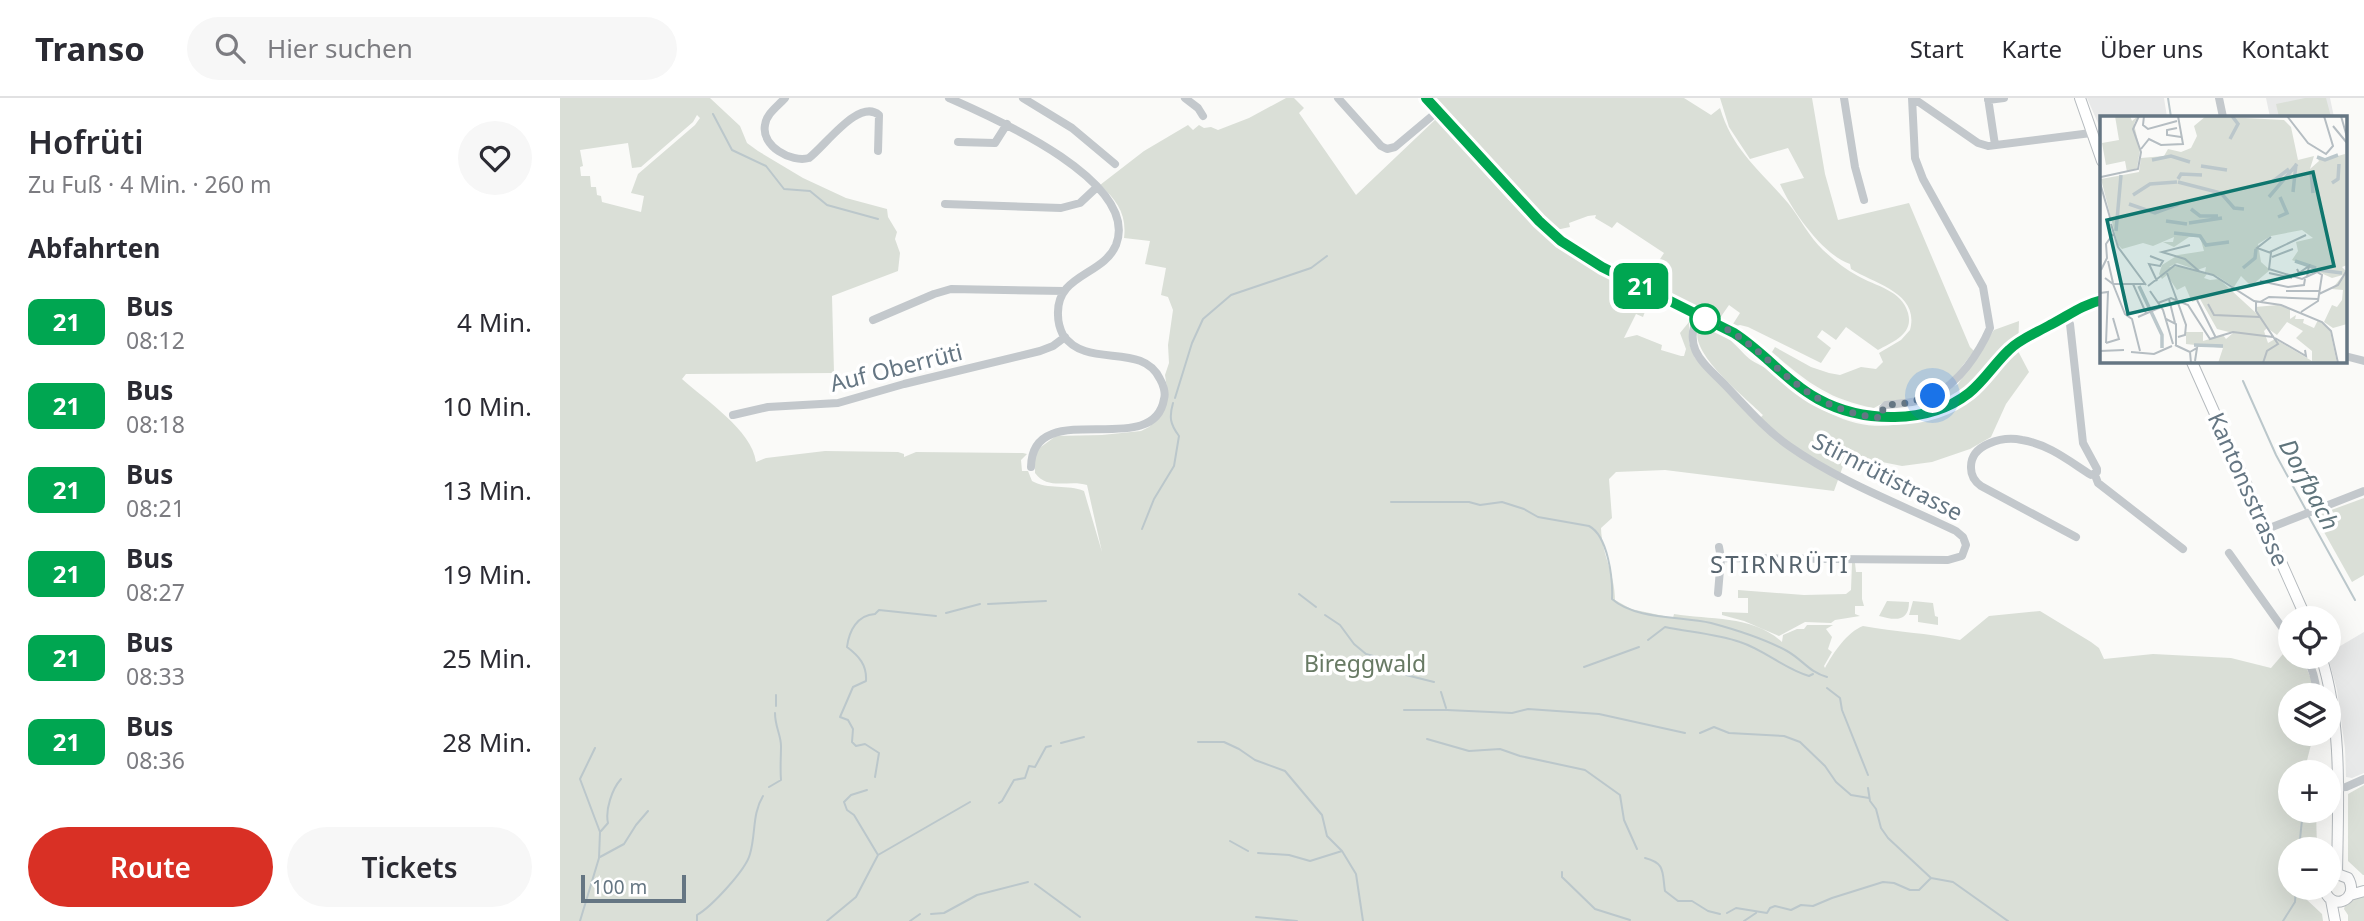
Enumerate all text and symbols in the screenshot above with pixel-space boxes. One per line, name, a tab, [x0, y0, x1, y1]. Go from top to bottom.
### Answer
search box	[187, 17, 677, 80]
text: Transo	[35, 26, 145, 71]
icon: search	[211, 29, 249, 67]
text: Hier suchen	[267, 30, 413, 66]
text: Start	[1910, 32, 1964, 65]
text: Karte	[2002, 32, 2062, 65]
text: Über uns	[2100, 32, 2203, 65]
text: Kontakt	[2241, 32, 2329, 65]
inset map	[2100, 116, 2346, 362]
text: Hofrüti	[28, 119, 144, 164]
button: heart	[458, 121, 532, 195]
text: Zu Fuß · 4 Min. · 260 m	[28, 168, 272, 200]
text: Abfahrten	[28, 230, 160, 266]
line badge: 21	[1610, 263, 1672, 309]
text: 21	[1627, 269, 1655, 302]
text: Bus	[126, 288, 173, 324]
text: 4 Min.	[457, 304, 532, 340]
unlabelled marker	[1690, 304, 1720, 334]
text: 21	[53, 305, 80, 338]
text: 08:12	[126, 324, 185, 356]
street label: Auf Oberrüti	[826, 335, 966, 399]
text: Bus	[126, 372, 173, 408]
your location	[1915, 378, 1950, 413]
text: 10 Min.	[442, 388, 532, 424]
text: 21	[53, 389, 80, 422]
street label: Kantonsstrasse	[2201, 407, 2297, 571]
text: 08:18	[126, 408, 185, 440]
street label: Stirnrütistrasse	[1807, 424, 1969, 528]
water label: Dorfbach	[2272, 433, 2348, 535]
text: Bus	[126, 456, 173, 492]
text: 13 Min.	[442, 472, 532, 508]
text: 21	[53, 473, 80, 506]
text: 08:21	[126, 492, 185, 524]
text: Bus	[126, 540, 173, 576]
district label: STIRNRÜTI	[1710, 547, 1850, 580]
text: 19 Min.	[442, 556, 532, 592]
text: 21	[53, 557, 80, 590]
text: 08:27	[126, 576, 185, 608]
map controls	[2278, 606, 2341, 900]
button: locate	[2278, 606, 2341, 669]
text: Bus	[126, 624, 173, 660]
text: 25 Min.	[442, 640, 532, 676]
text: 21	[53, 641, 80, 674]
park label: Bireggwald	[1304, 647, 1426, 679]
text: 08:33	[126, 660, 185, 692]
button: layers	[2278, 683, 2341, 746]
text: Bus	[126, 708, 173, 744]
text: 28 Min.	[442, 724, 532, 760]
text: 21	[53, 725, 80, 758]
text: 08:36	[126, 744, 185, 776]
button: +	[2278, 760, 2341, 823]
button: Route	[28, 827, 273, 907]
button: Tickets	[287, 827, 532, 907]
button: −	[2278, 837, 2341, 900]
scale bar	[581, 872, 686, 904]
text: 100 m	[592, 874, 647, 900]

